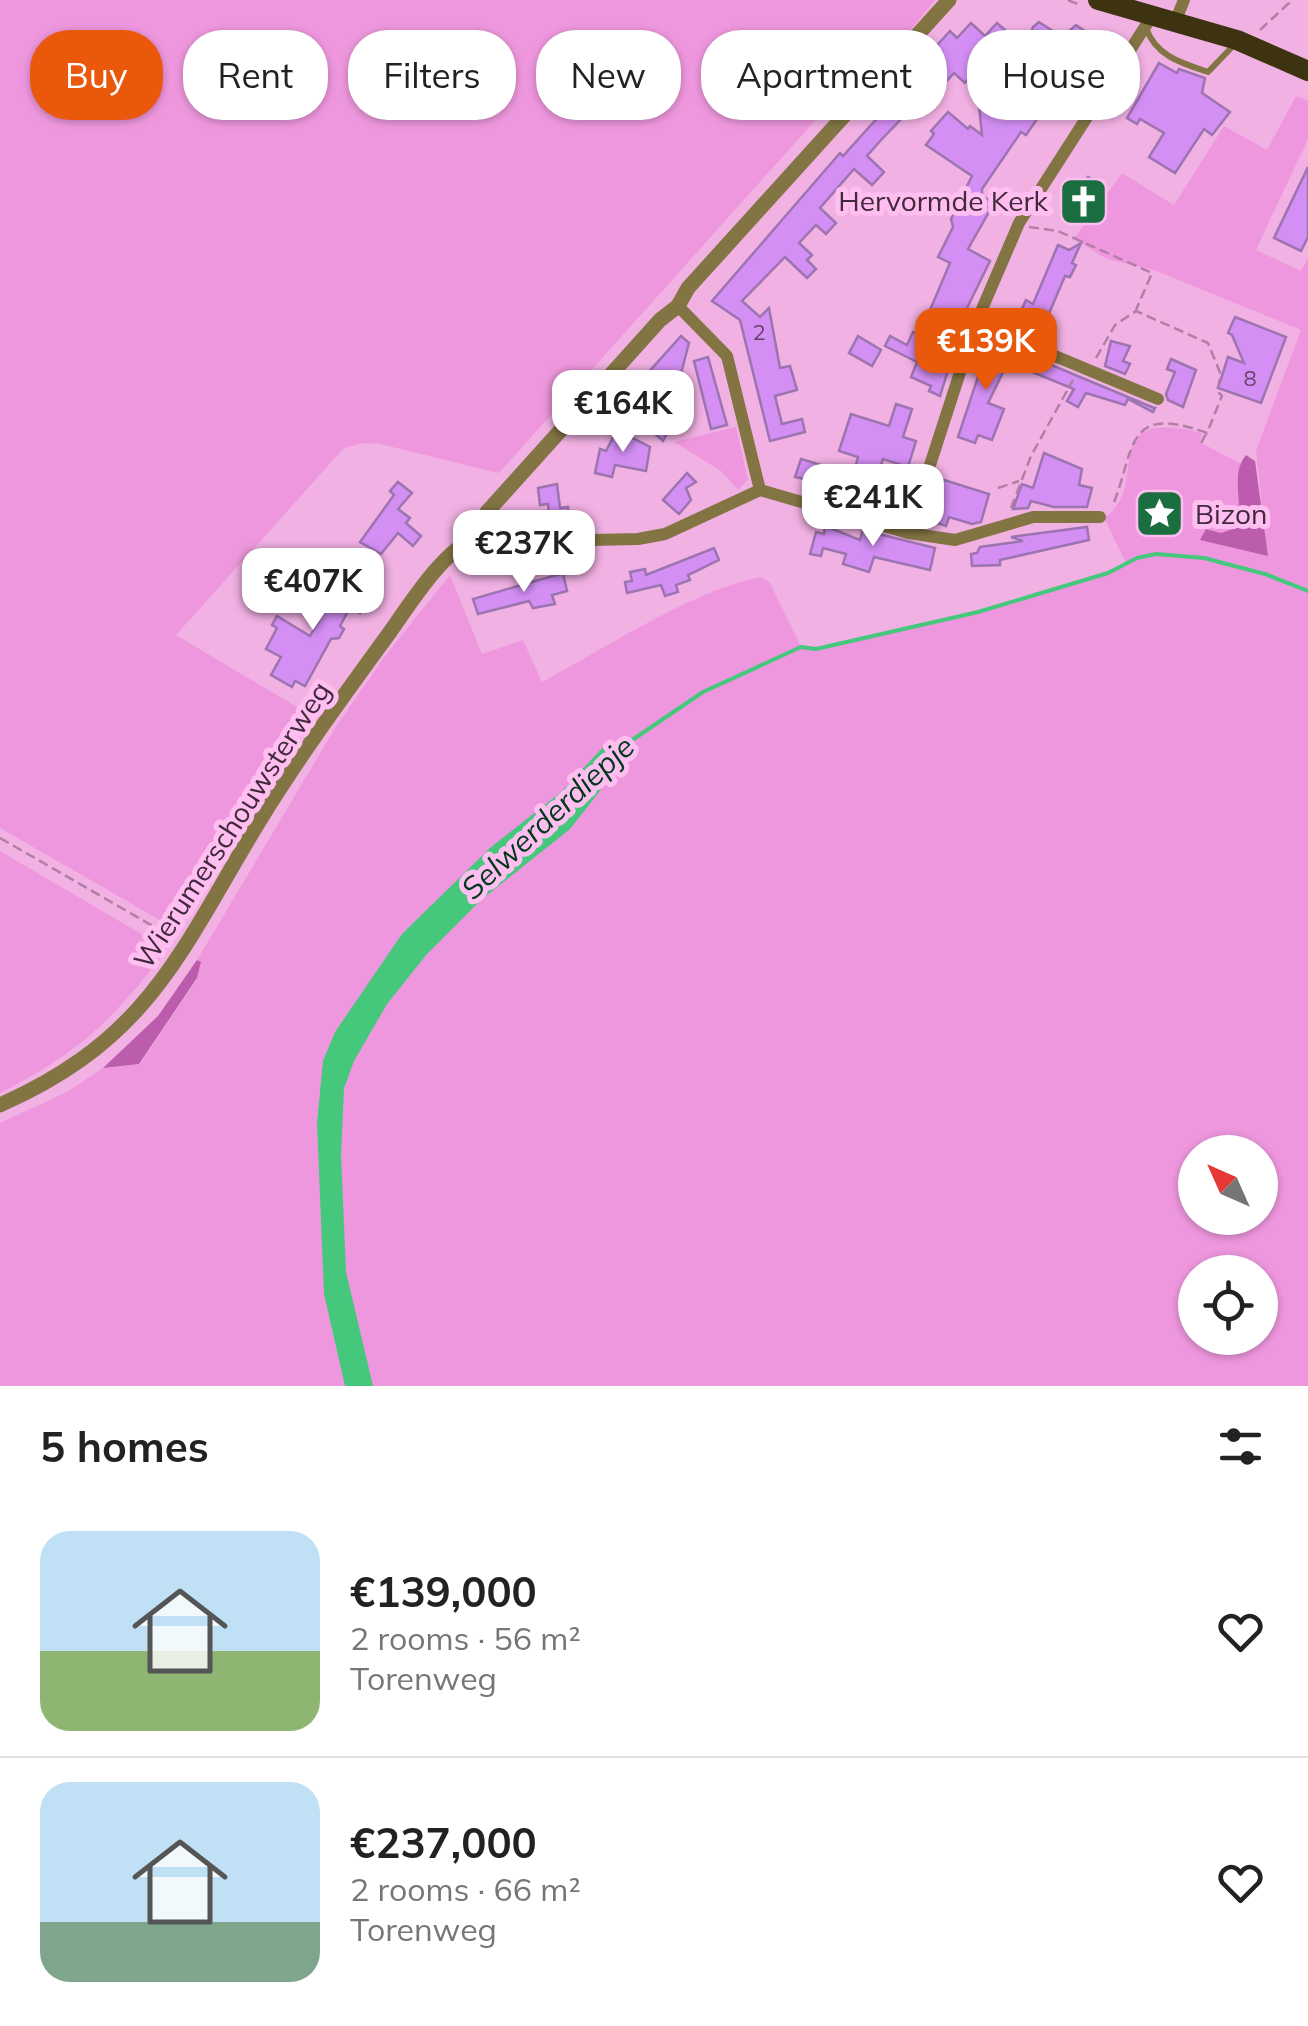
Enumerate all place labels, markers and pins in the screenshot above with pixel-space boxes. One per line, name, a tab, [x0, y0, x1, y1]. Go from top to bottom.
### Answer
church icon: Hervormde Kerk	[1057, 175, 1109, 227]
place label: Hervormde Kerk	[838, 183, 1049, 218]
pin: €139K	[916, 308, 1056, 393]
pin: €164K	[553, 370, 693, 455]
pin: €241K	[803, 464, 943, 549]
place icon: Bizon	[1134, 488, 1186, 540]
place label: Bizon	[1195, 496, 1267, 531]
pin: €237K	[454, 510, 594, 595]
pin: €407K	[243, 548, 383, 633]

